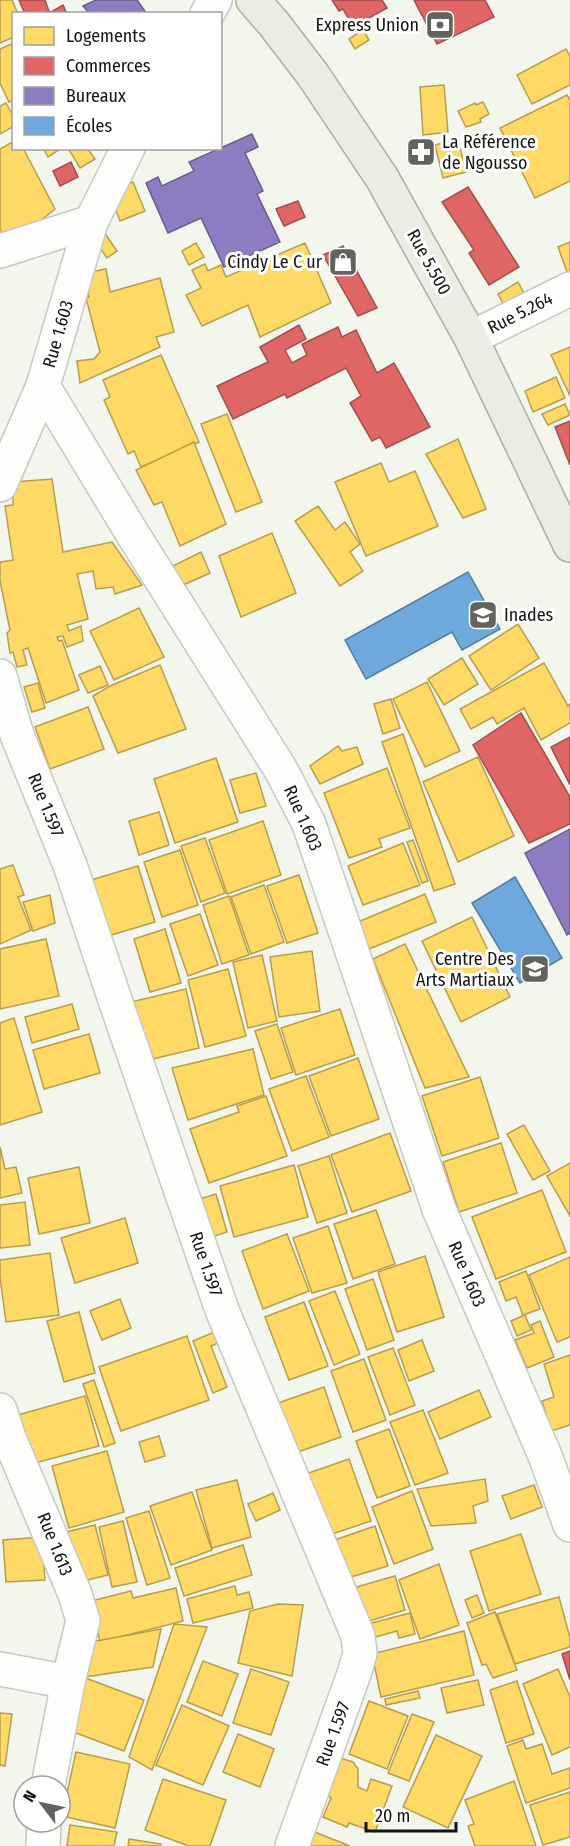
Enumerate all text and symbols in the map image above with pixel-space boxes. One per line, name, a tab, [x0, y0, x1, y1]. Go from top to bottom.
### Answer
bank icon: Express Union	[424, 9, 456, 41]
legend	[12, 12, 222, 150]
place label: Express Union	[315, 14, 419, 36]
text: Logements	[66, 25, 146, 47]
text: Commerces	[66, 55, 151, 77]
text: Bureaux	[66, 85, 126, 107]
text: Écoles	[66, 114, 112, 137]
place label: La Référence de Ngousso	[442, 131, 536, 174]
pharmacy icon: La Référence de Ngousso	[405, 136, 437, 168]
street label: Rue 5.500	[402, 225, 456, 299]
shop icon: Cindy Le C ur	[327, 246, 359, 278]
place label: Cindy Le C ur	[227, 251, 323, 273]
street label: Rue 5.264	[484, 287, 556, 339]
street label: Rue 1.603	[38, 298, 78, 370]
school or university icon: Inades	[467, 599, 499, 631]
place label: Inades	[504, 604, 554, 626]
street label: Rue 1.597	[23, 770, 69, 840]
street label: Rue 1.603	[279, 782, 327, 854]
place label: Centre Des Arts Martiaux	[416, 948, 514, 991]
school or university icon: Centre Des Arts Martiaux	[519, 953, 551, 985]
street label: Rue 1.597	[185, 1229, 227, 1299]
street label: Rue 1.603	[443, 1238, 491, 1310]
street label: Rue 1.613	[32, 1509, 78, 1579]
street label: Rue 1.597	[311, 1699, 355, 1769]
north arrow	[12, 1774, 72, 1834]
text: N	[19, 1787, 40, 1805]
scale bar	[366, 1795, 456, 1833]
text: 20 m	[375, 1805, 410, 1827]

